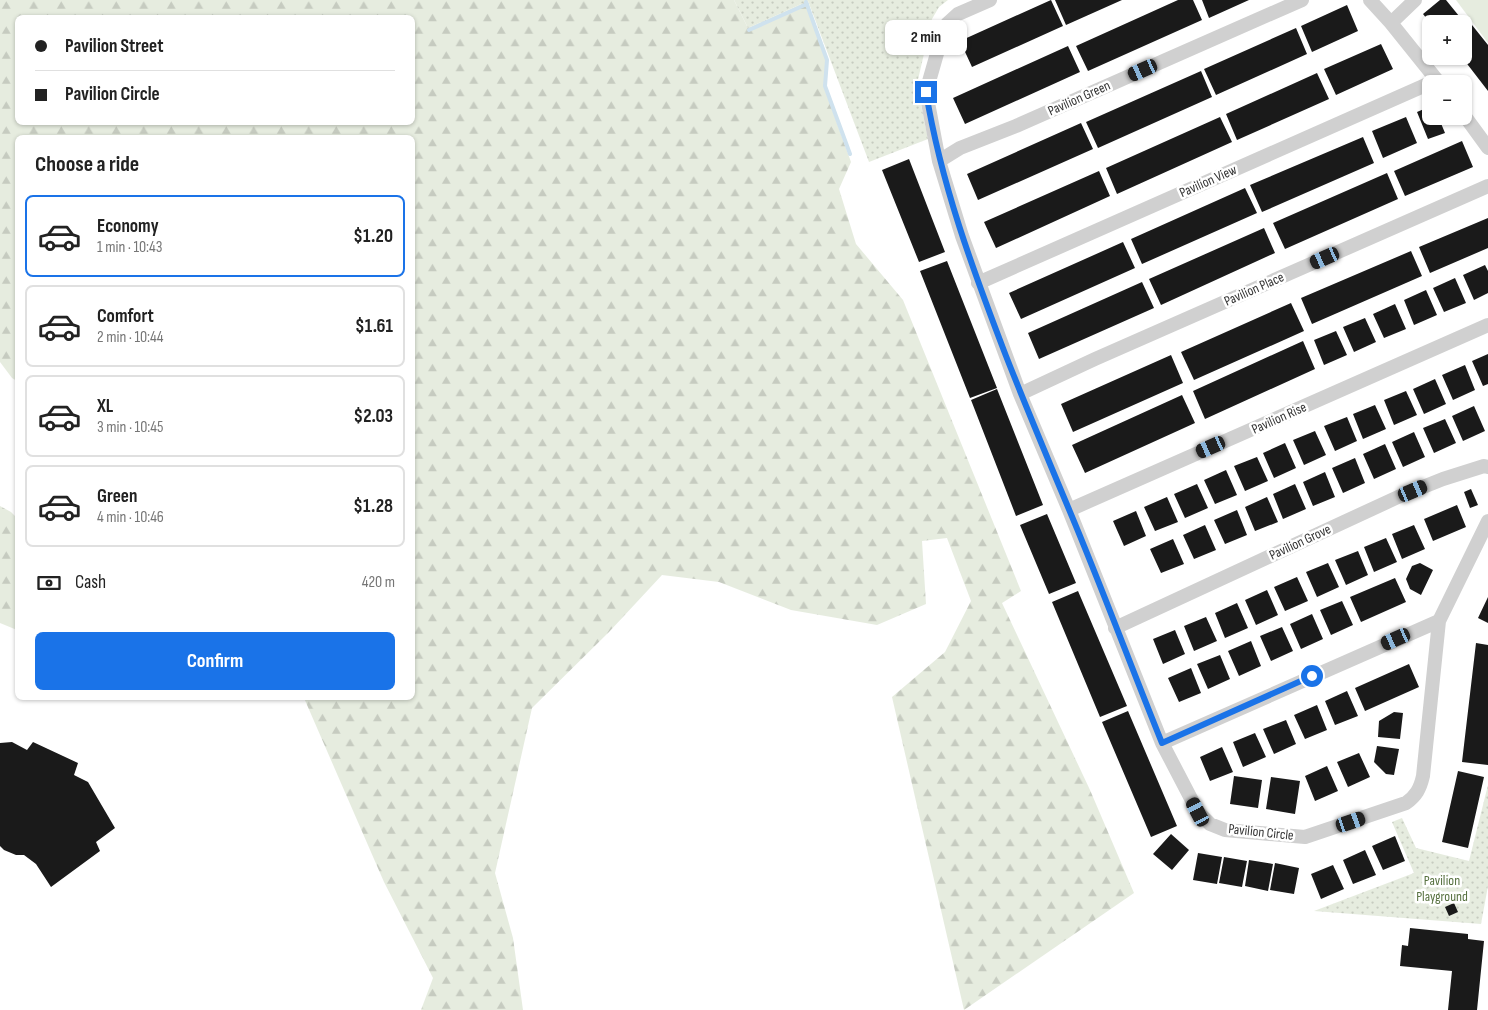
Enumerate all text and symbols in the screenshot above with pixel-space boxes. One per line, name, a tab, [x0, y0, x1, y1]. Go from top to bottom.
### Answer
map controls	[1422, 15, 1472, 125]
button: +	[1422, 15, 1472, 65]
callout: 2 min	[885, 19, 967, 54]
text: 2 min	[911, 28, 941, 47]
text: Pavilion Street	[65, 35, 163, 58]
car	[1126, 57, 1159, 83]
button: −	[1422, 75, 1472, 125]
street label: Pavilion Green	[1045, 77, 1113, 119]
route end	[915, 81, 937, 103]
text: Pavilion Circle	[65, 83, 160, 106]
text: Choose a ride	[35, 151, 139, 178]
street label: Pavilion View	[1177, 161, 1239, 201]
icon: car	[37, 214, 82, 259]
text: Economy	[97, 215, 159, 238]
text: $1.20	[353, 225, 393, 248]
text: 1 min · 10:43	[97, 238, 163, 257]
car	[1308, 245, 1341, 271]
street label: Pavilion Place	[1221, 268, 1287, 310]
icon: car	[37, 304, 82, 349]
text: Comfort	[97, 305, 154, 328]
text: $1.61	[355, 315, 393, 338]
text: 2 min · 10:44	[97, 328, 164, 347]
icon: car	[37, 394, 82, 439]
text: XL	[97, 395, 113, 418]
street label: Pavilion Rise	[1249, 398, 1309, 438]
text: $2.03	[354, 405, 393, 428]
text: 3 min · 10:45	[97, 418, 163, 437]
car	[1194, 434, 1227, 460]
car	[1396, 478, 1429, 504]
icon: car	[37, 484, 82, 529]
text: Green	[97, 485, 137, 508]
text: $1.28	[353, 495, 393, 518]
text: 4 min · 10:46	[97, 508, 164, 527]
street label: Pavilion Grove	[1266, 520, 1334, 564]
icon: cash	[35, 569, 63, 597]
text: Cash	[75, 571, 106, 594]
text: 420 m	[362, 573, 395, 592]
car	[1379, 626, 1412, 652]
button: Confirm	[35, 632, 395, 690]
route start	[1301, 665, 1323, 687]
car	[1184, 795, 1211, 829]
car	[1334, 810, 1367, 834]
street label: Pavilion Circle	[1227, 820, 1295, 844]
park label: Pavilion Playground	[1416, 872, 1468, 905]

